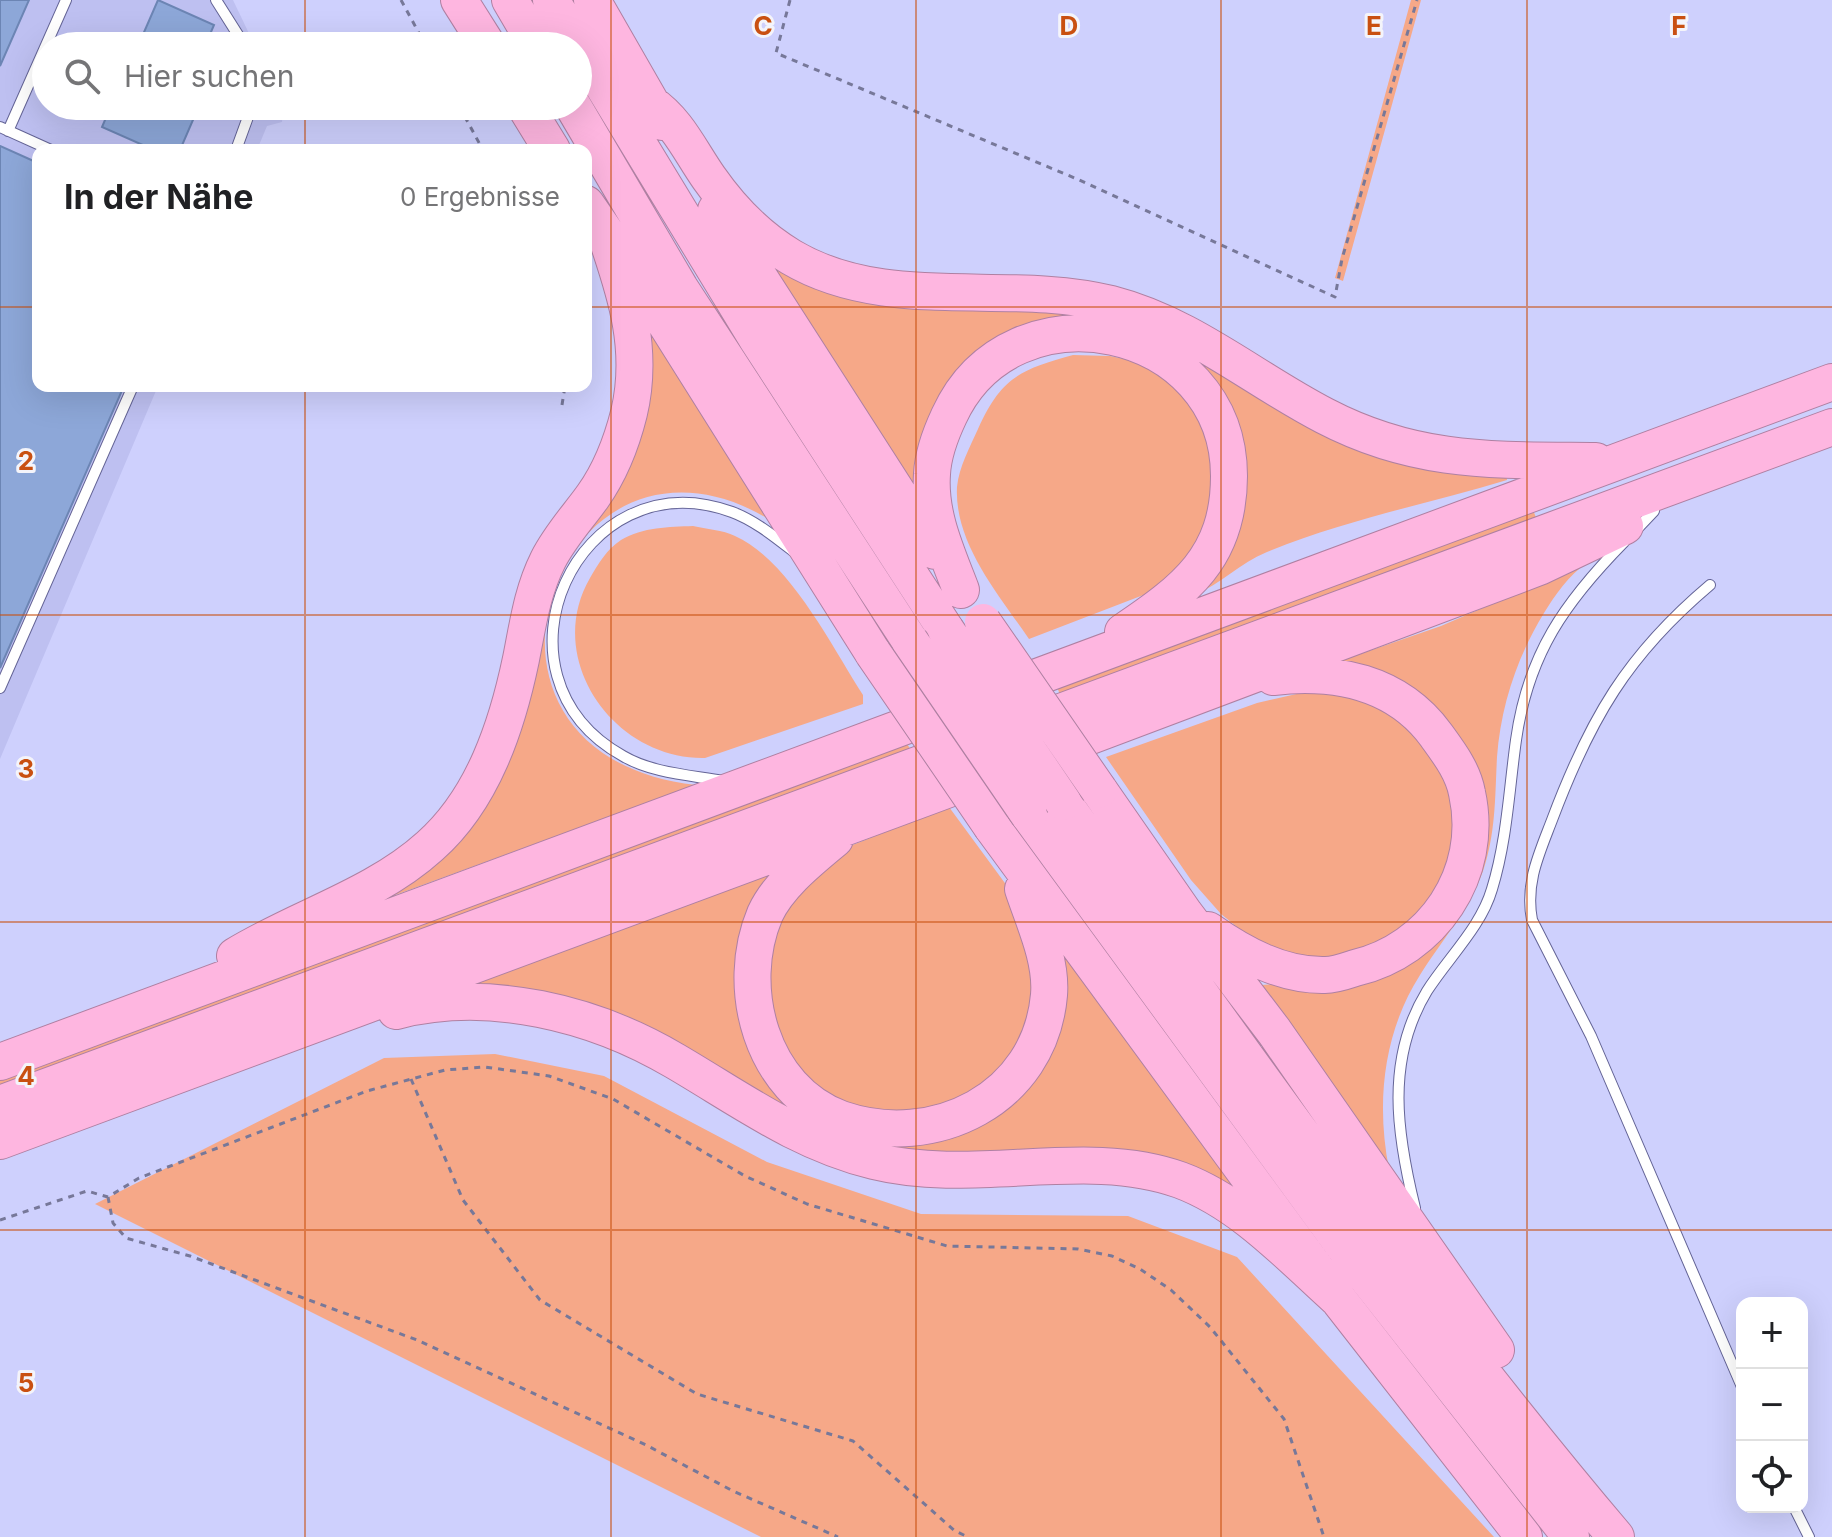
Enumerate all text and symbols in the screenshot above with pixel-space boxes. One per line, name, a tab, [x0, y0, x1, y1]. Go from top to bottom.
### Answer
text: C	[753, 10, 773, 41]
text: D	[1060, 10, 1078, 41]
text: E	[1366, 10, 1382, 41]
text: F	[1671, 10, 1687, 41]
search box	[32, 32, 592, 120]
icon: search	[60, 54, 104, 98]
text: Hier suchen	[124, 58, 294, 94]
text: In der Nähe	[64, 176, 253, 217]
text: 0 Ergebnisse	[400, 181, 560, 212]
text: 2	[18, 445, 34, 476]
text: 3	[18, 753, 34, 784]
text: 4	[17, 1060, 35, 1091]
map controls	[1736, 1297, 1808, 1513]
button: +	[1736, 1297, 1808, 1369]
text: 5	[18, 1367, 34, 1398]
button: −	[1736, 1369, 1808, 1441]
button: locate	[1736, 1441, 1808, 1513]

